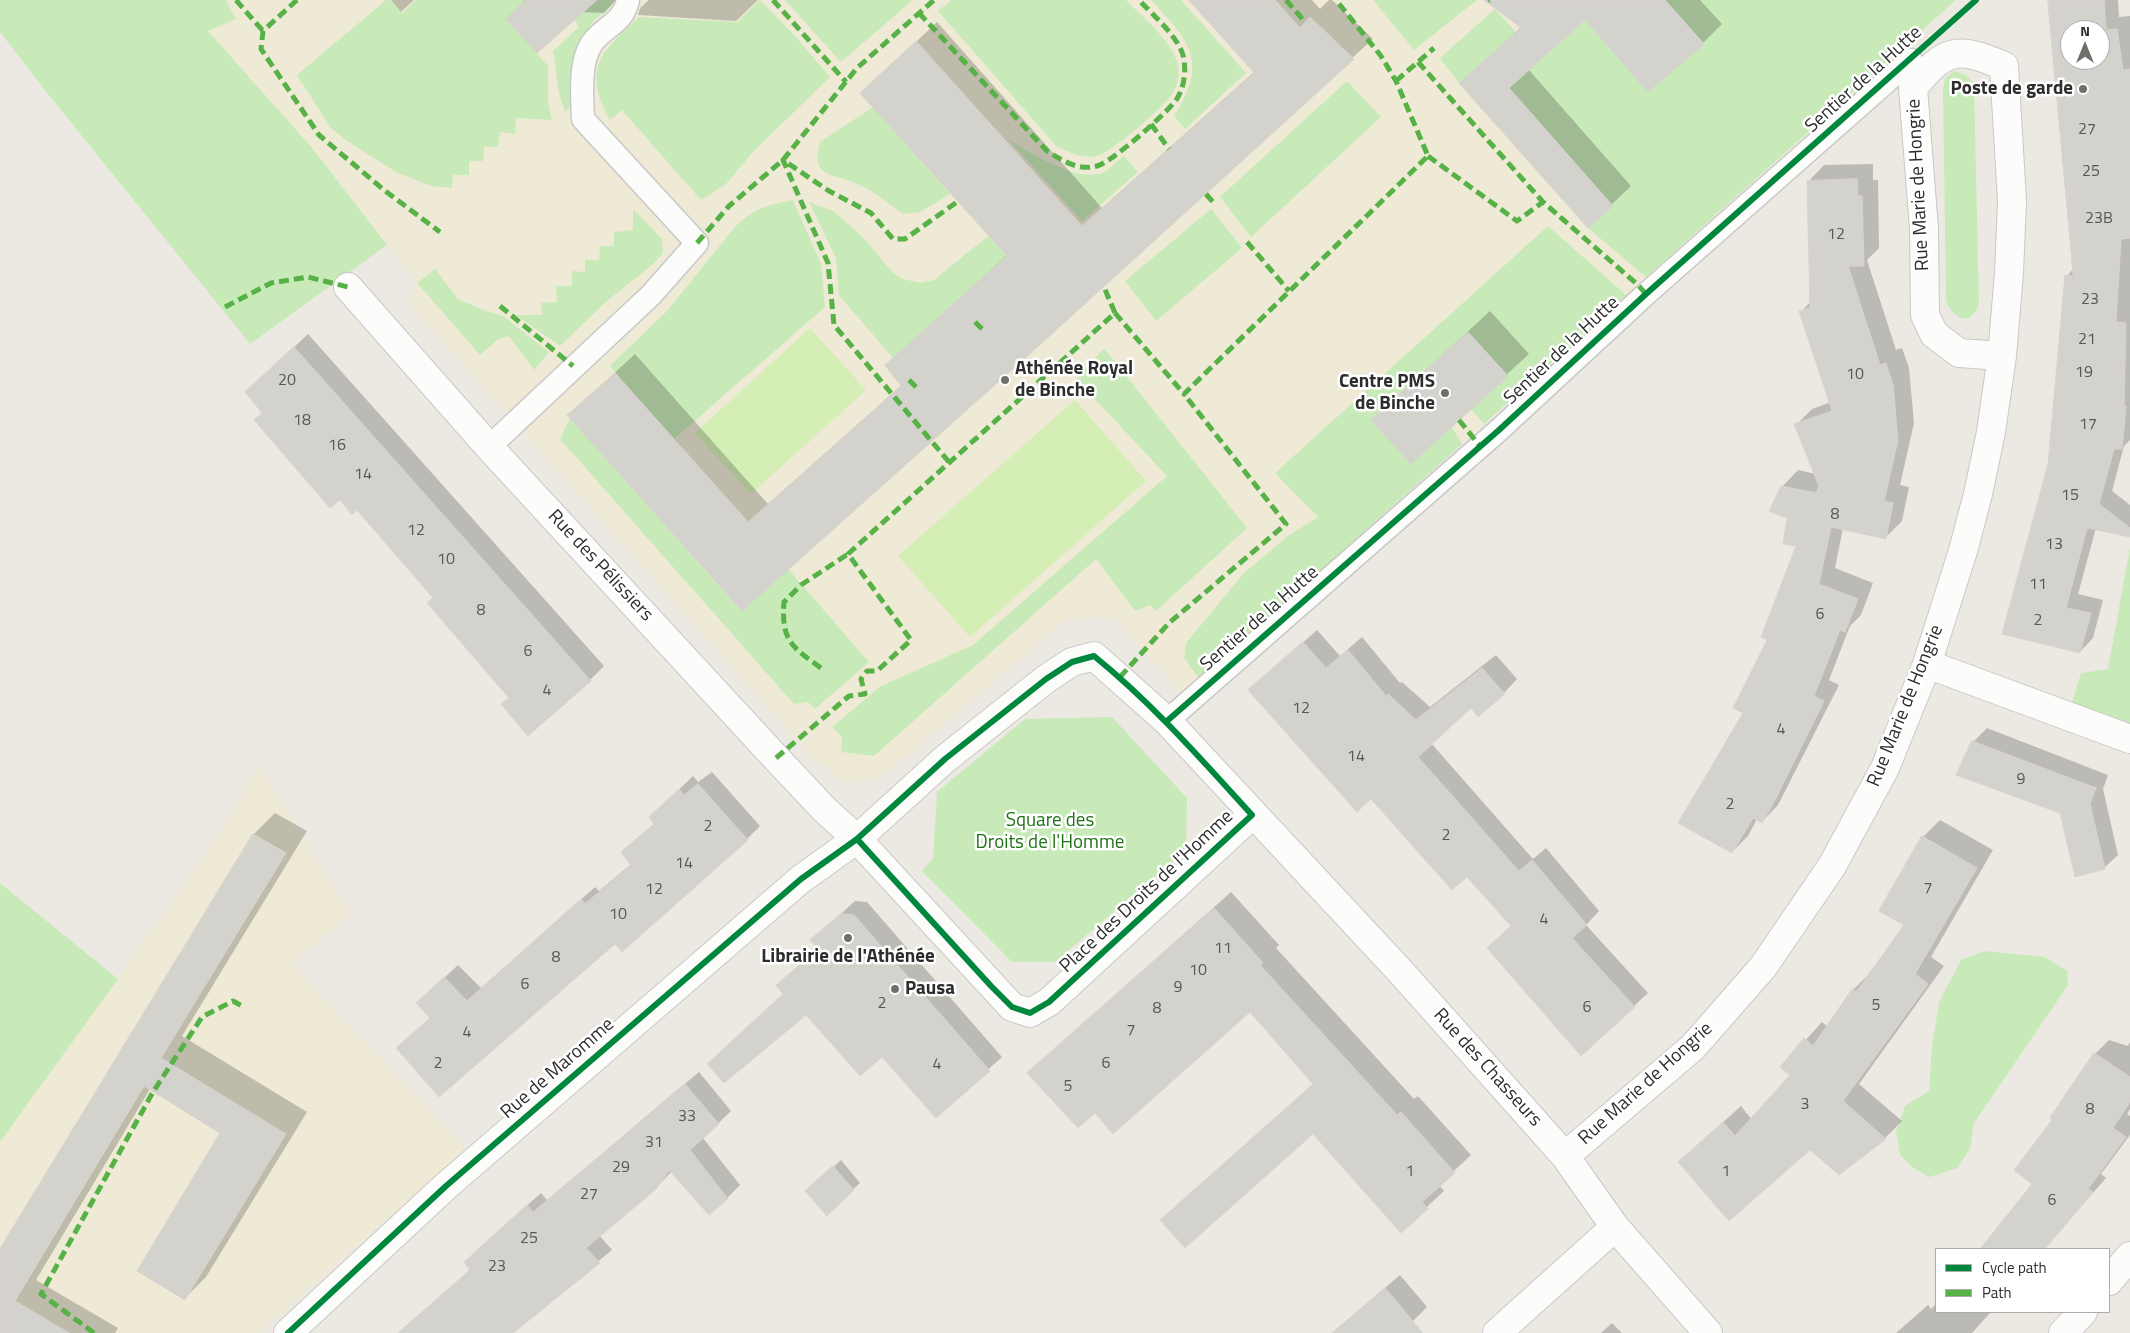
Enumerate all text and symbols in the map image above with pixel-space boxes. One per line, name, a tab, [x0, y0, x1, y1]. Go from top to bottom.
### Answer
north arrow	[2060, 20, 2110, 70]
text: N	[2080, 20, 2090, 41]
street label: Sentier de la Hutte	[1801, 22, 1927, 138]
place label: Poste de garde	[1951, 78, 2073, 100]
marker: Poste de garde	[2077, 83, 2089, 95]
street label: Rue Marie de Hongrie	[1903, 98, 1935, 272]
house number: 27	[2078, 120, 2096, 140]
house number: 25	[2082, 162, 2100, 182]
house number: 23B	[2085, 209, 2113, 229]
house number: 12	[1827, 225, 1845, 245]
house number: 23	[2081, 290, 2099, 310]
street label: Sentier de la Hutte	[1500, 292, 1624, 410]
house number: 21	[2078, 330, 2096, 350]
place label: Athénée Royal de Binche	[1015, 358, 1133, 402]
house number: 19	[2075, 363, 2093, 383]
house number: 10	[1846, 365, 1864, 385]
house number: 20	[278, 371, 296, 391]
place label: Centre PMS de Binche	[1339, 371, 1435, 415]
marker: Athénée Royal de Binche	[999, 374, 1011, 386]
marker: Centre PMS de Binche	[1439, 387, 1451, 399]
house number: 18	[293, 411, 311, 431]
house number: 17	[2079, 415, 2097, 435]
house number: 16	[328, 436, 346, 456]
house number: 14	[354, 465, 372, 485]
house number: 15	[2061, 486, 2079, 506]
street label: Rue des Pélissiers	[542, 505, 658, 627]
house number: 8	[1831, 505, 1839, 525]
house number: 12	[407, 521, 425, 541]
house number: 13	[2045, 535, 2063, 555]
house number: 10	[437, 550, 455, 570]
street label: Sentier de la Hutte	[1196, 562, 1324, 676]
house number: 11	[2029, 575, 2047, 595]
house number: 8	[477, 601, 485, 621]
house number: 6	[1816, 605, 1824, 625]
house number: 2	[2034, 611, 2042, 631]
street label: Rue Marie de Hongrie	[1863, 622, 1949, 790]
house number: 6	[524, 642, 532, 662]
house number: 4	[543, 681, 551, 701]
house number: 12	[1292, 699, 1310, 719]
house number: 4	[1777, 720, 1785, 740]
house number: 14	[1347, 747, 1365, 767]
house number: 9	[2017, 770, 2025, 790]
house number: 2	[1726, 795, 1734, 815]
street label: Place des Droits de l'Homme	[1056, 806, 1238, 978]
park label: Square des Droits de l'Homme	[976, 810, 1124, 854]
house number: 2	[704, 817, 712, 837]
house number: 2	[1442, 826, 1450, 846]
house number: 14	[675, 854, 693, 874]
house number: 7	[1924, 879, 1932, 899]
house number: 12	[645, 880, 663, 900]
house number: 10	[609, 905, 627, 925]
house number: 4	[1540, 910, 1548, 930]
marker: Librairie de l'Athénée	[842, 932, 854, 944]
house number: 11	[1214, 939, 1232, 959]
place label: Librairie de l'Athénée	[761, 946, 935, 968]
house number: 8	[552, 948, 560, 968]
house number: 10	[1189, 961, 1207, 981]
house number: 6	[521, 975, 529, 995]
place label: Pausa	[905, 978, 955, 1000]
house number: 9	[1174, 978, 1182, 998]
marker: Pausa	[889, 983, 901, 995]
house number: 2	[878, 994, 886, 1014]
house number: 5	[1872, 996, 1880, 1016]
house number: 6	[1583, 998, 1591, 1018]
house number: 8	[1153, 999, 1161, 1019]
street label: Rue des Chasseurs	[1428, 1004, 1546, 1132]
street label: Rue de Maromme	[497, 1014, 619, 1124]
street label: Rue Marie de Hongrie	[1574, 1018, 1718, 1150]
house number: 7	[1127, 1021, 1135, 1041]
house number: 4	[463, 1023, 471, 1043]
house number: 2	[434, 1054, 442, 1074]
house number: 6	[1102, 1054, 1110, 1074]
house number: 4	[933, 1055, 941, 1075]
house number: 5	[1064, 1077, 1072, 1097]
house number: 3	[1801, 1095, 1809, 1115]
house number: 8	[2086, 1100, 2094, 1120]
house number: 33	[678, 1107, 696, 1127]
house number: 31	[645, 1133, 663, 1153]
house number: 29	[612, 1158, 630, 1178]
house number: 1	[1406, 1162, 1414, 1182]
house number: 1	[1722, 1162, 1730, 1182]
house number: 27	[580, 1185, 598, 1205]
house number: 6	[2048, 1191, 2056, 1211]
house number: 25	[520, 1229, 538, 1249]
legend	[1935, 1248, 2110, 1313]
text: Cycle path	[1982, 1256, 2047, 1279]
house number: 23	[488, 1257, 506, 1277]
text: Path	[1982, 1281, 2012, 1304]

